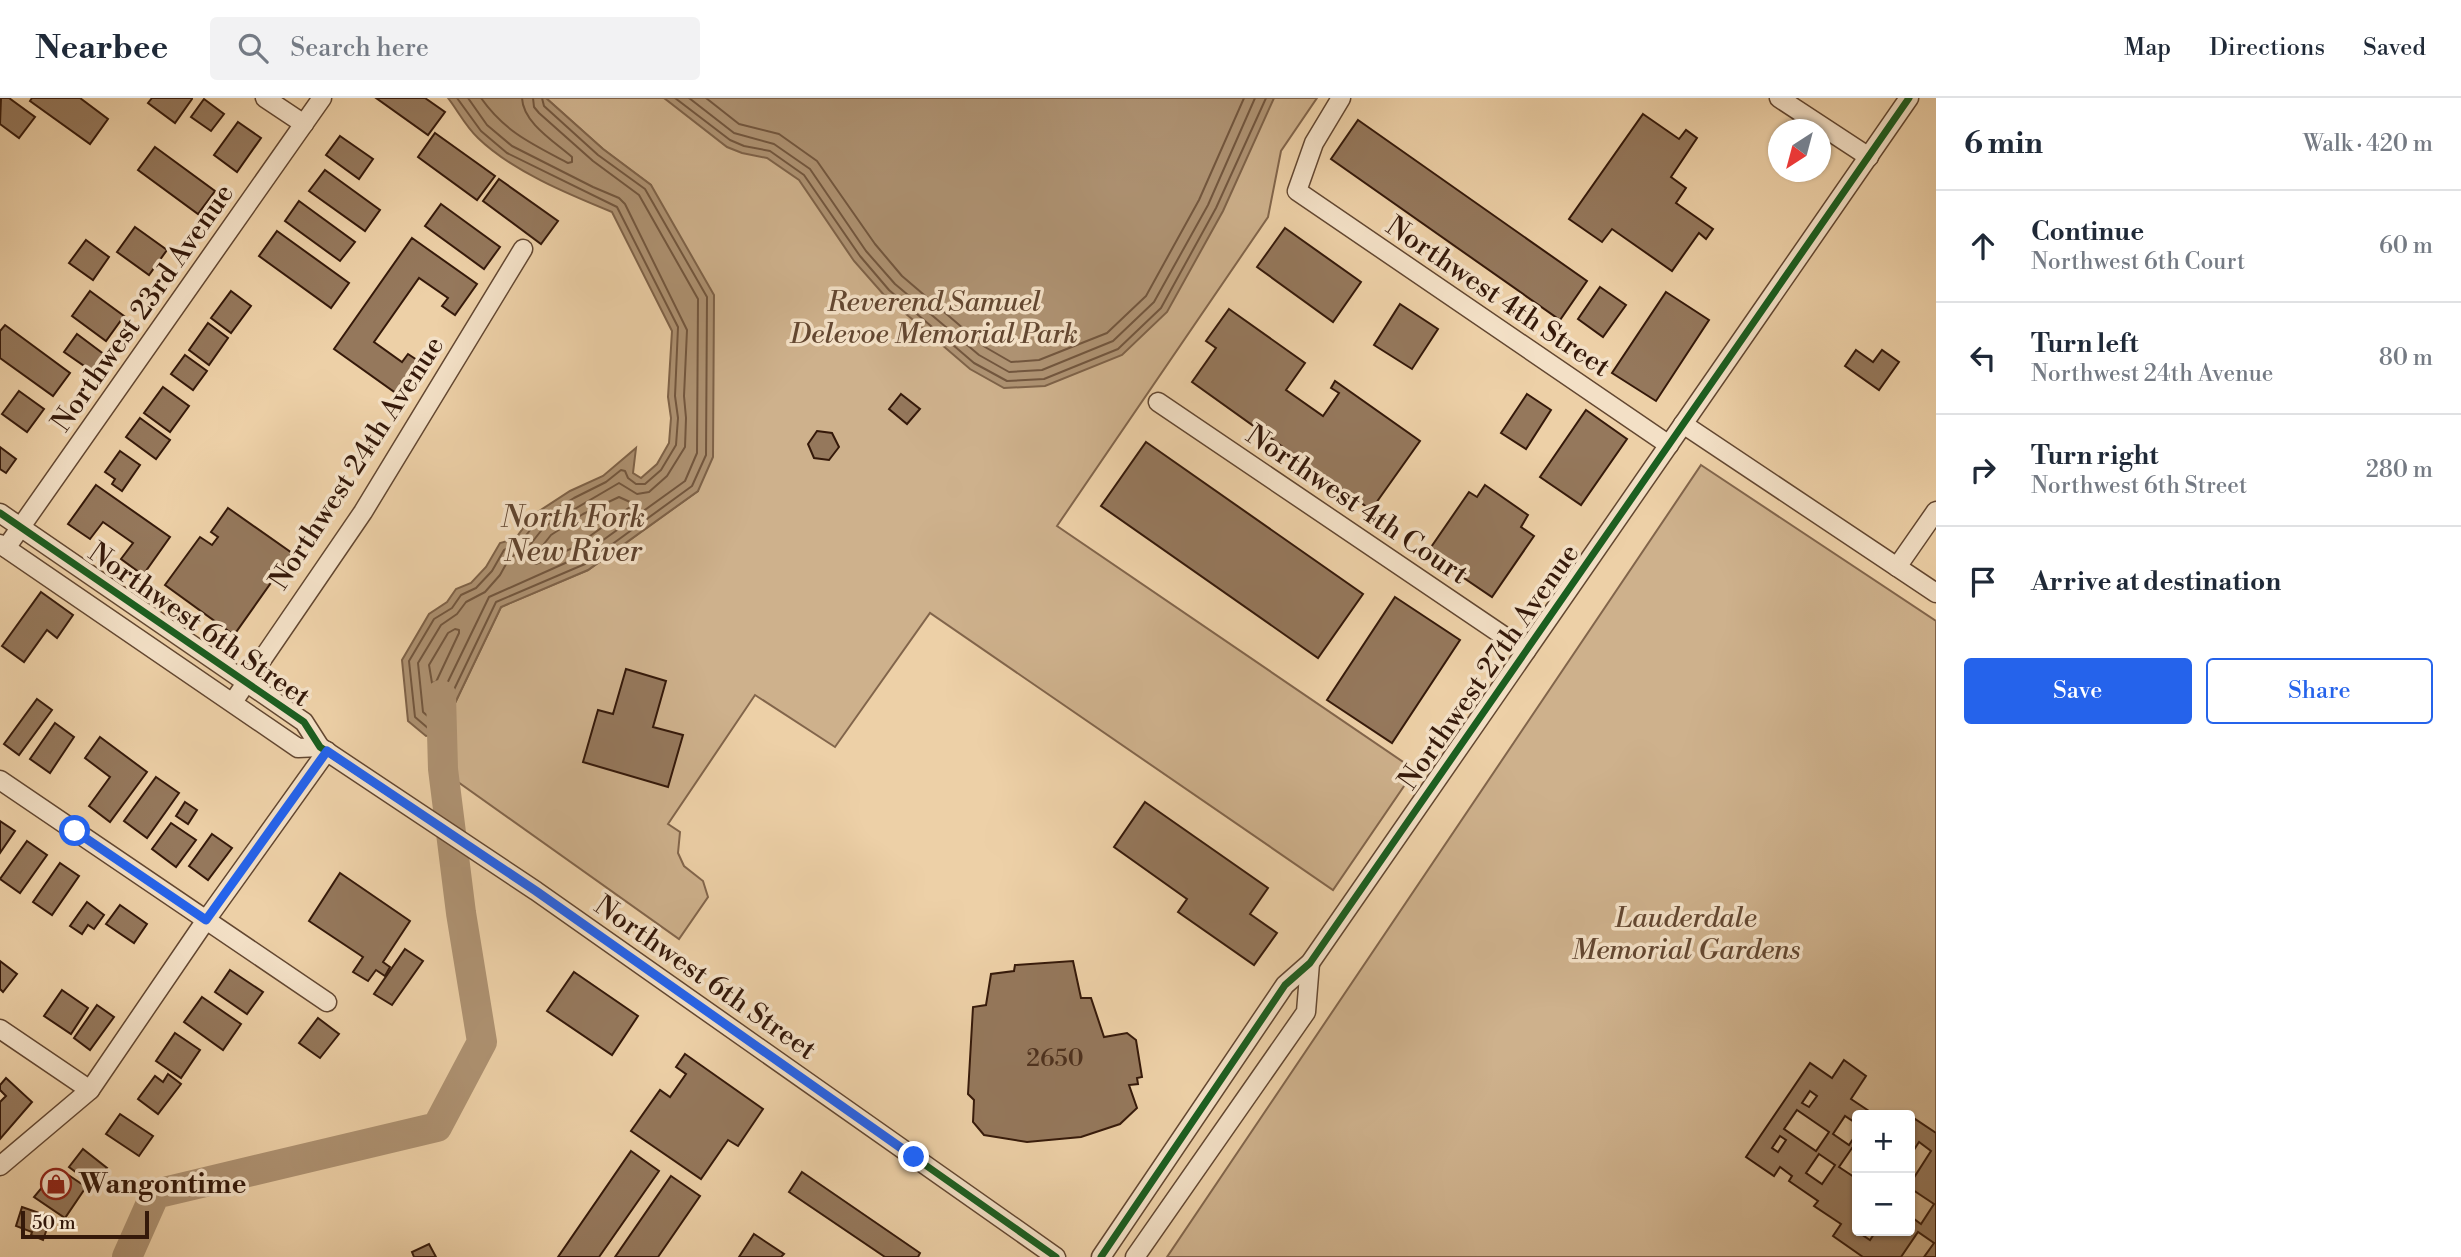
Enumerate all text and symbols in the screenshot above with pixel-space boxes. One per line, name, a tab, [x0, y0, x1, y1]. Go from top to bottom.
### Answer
search box	[210, 17, 700, 80]
text: Nearbee	[35, 28, 168, 69]
icon: search	[234, 29, 272, 67]
text: Search here	[290, 32, 429, 64]
text: Map	[2124, 33, 2171, 63]
text: Directions	[2209, 33, 2325, 63]
text: Saved	[2363, 33, 2426, 63]
north arrow	[1768, 119, 1831, 182]
text: 6 min	[1964, 125, 2043, 163]
text: Walk · 420 m	[2303, 130, 2433, 158]
street label: Northwest 23rd Avenue	[44, 177, 242, 439]
street label: Northwest 4th Street	[1379, 209, 1617, 385]
text: Continue	[2031, 216, 2144, 248]
icon: ahead	[1964, 227, 2002, 265]
text: 60 m	[2379, 232, 2433, 260]
text: Northwest 6th Court	[2031, 248, 2245, 276]
park label: Reverend Samuel Delevoe Memorial Park	[789, 285, 1078, 352]
text: Turn left	[2031, 328, 2139, 360]
street label: Northwest 24th Avenue	[262, 330, 452, 596]
icon: left	[1964, 339, 2002, 377]
text: 80 m	[2379, 344, 2433, 372]
text: Northwest 24th Avenue	[2031, 360, 2273, 388]
street label: Northwest 4th Court	[1239, 418, 1475, 592]
text: Turn right	[2031, 440, 2159, 472]
icon: right	[1964, 451, 2002, 489]
text: 280 m	[2366, 456, 2433, 484]
text: Northwest 6th Street	[2031, 472, 2247, 500]
water label: North Fork New River	[500, 499, 645, 571]
street label: Northwest 6th Street	[81, 535, 317, 715]
street label: Northwest 27th Avenue	[1391, 537, 1587, 797]
icon: arrive	[1964, 563, 2002, 601]
text: Arrive at destination	[2031, 566, 2281, 598]
button: Save	[1964, 658, 2192, 724]
button: Share	[2206, 658, 2433, 724]
route start	[59, 815, 90, 846]
street label: Northwest 6th Street	[587, 888, 823, 1068]
park label: Lauderdale Memorial Gardens	[1572, 901, 1800, 968]
house number: 2650	[1026, 1044, 1084, 1074]
map controls	[1852, 1110, 1915, 1236]
button: +	[1852, 1110, 1915, 1173]
route end	[898, 1141, 929, 1172]
shop icon: Wangontime	[39, 1167, 73, 1201]
place label: Wangontime	[78, 1167, 247, 1202]
button: −	[1852, 1173, 1915, 1236]
scale bar	[21, 1208, 149, 1240]
text: 50 m	[32, 1211, 76, 1235]

